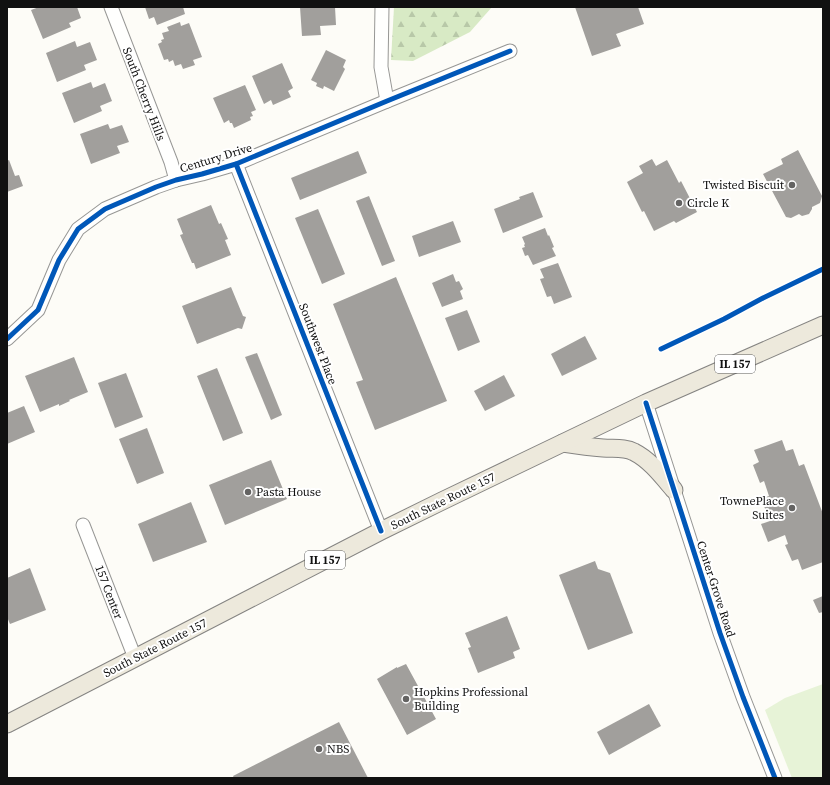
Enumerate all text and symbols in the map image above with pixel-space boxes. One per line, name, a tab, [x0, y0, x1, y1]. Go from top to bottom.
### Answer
street label: South Cherry Hills	[119, 45, 169, 143]
street label: Century Drive	[178, 139, 254, 177]
place label: Twisted Biscuit	[703, 177, 784, 193]
marker: Twisted Biscuit	[787, 180, 797, 190]
place label: Circle K	[687, 195, 729, 211]
marker: Circle K	[674, 198, 684, 208]
street label: Southwest Place	[295, 301, 341, 387]
road number: IL 157	[715, 355, 755, 373]
street label: South State Route 157	[388, 469, 498, 533]
place label: Pasta House	[256, 484, 321, 500]
marker: Pasta House	[243, 487, 253, 497]
place label: TownePlace Suites	[720, 493, 784, 523]
marker: TownePlace Suites	[787, 503, 797, 513]
street label: Center Grove Road	[693, 539, 739, 639]
road number: IL 157	[305, 551, 345, 569]
street label: 157 Center	[91, 563, 127, 621]
street label: South State Route 157	[100, 615, 210, 681]
place label: Hopkins Professional Building	[414, 684, 529, 714]
marker: Hopkins Professional Building	[401, 694, 411, 704]
place label: NBS	[327, 741, 349, 757]
marker: NBS	[314, 744, 324, 754]

